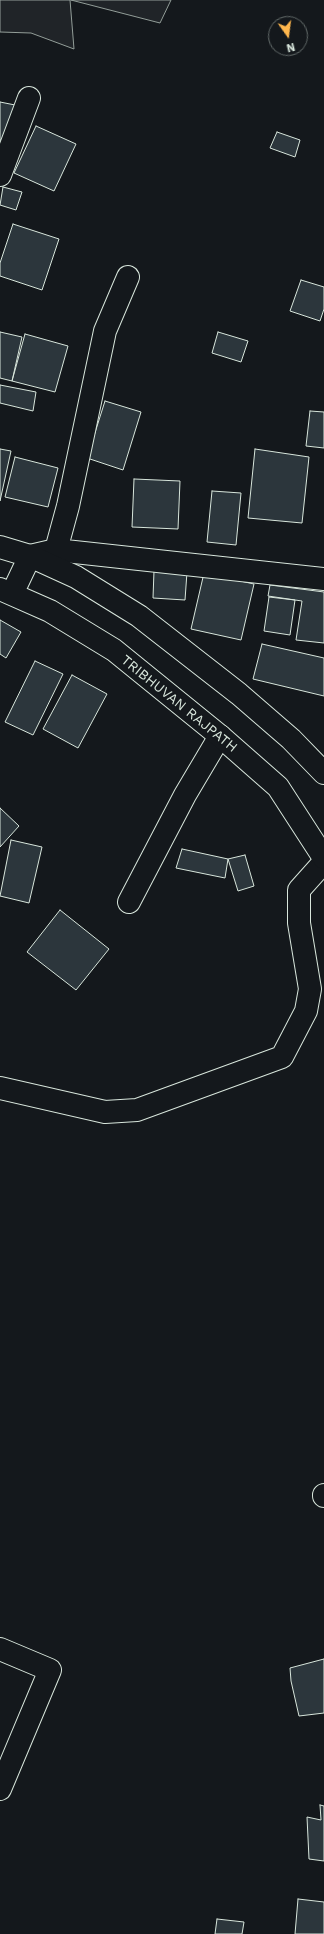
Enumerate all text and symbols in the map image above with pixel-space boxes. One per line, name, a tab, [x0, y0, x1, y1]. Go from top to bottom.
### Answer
north arrow	[268, 16, 308, 56]
text: N	[285, 40, 296, 54]
street label: TRIBHUVAN RAJPATH	[117, 652, 241, 756]

